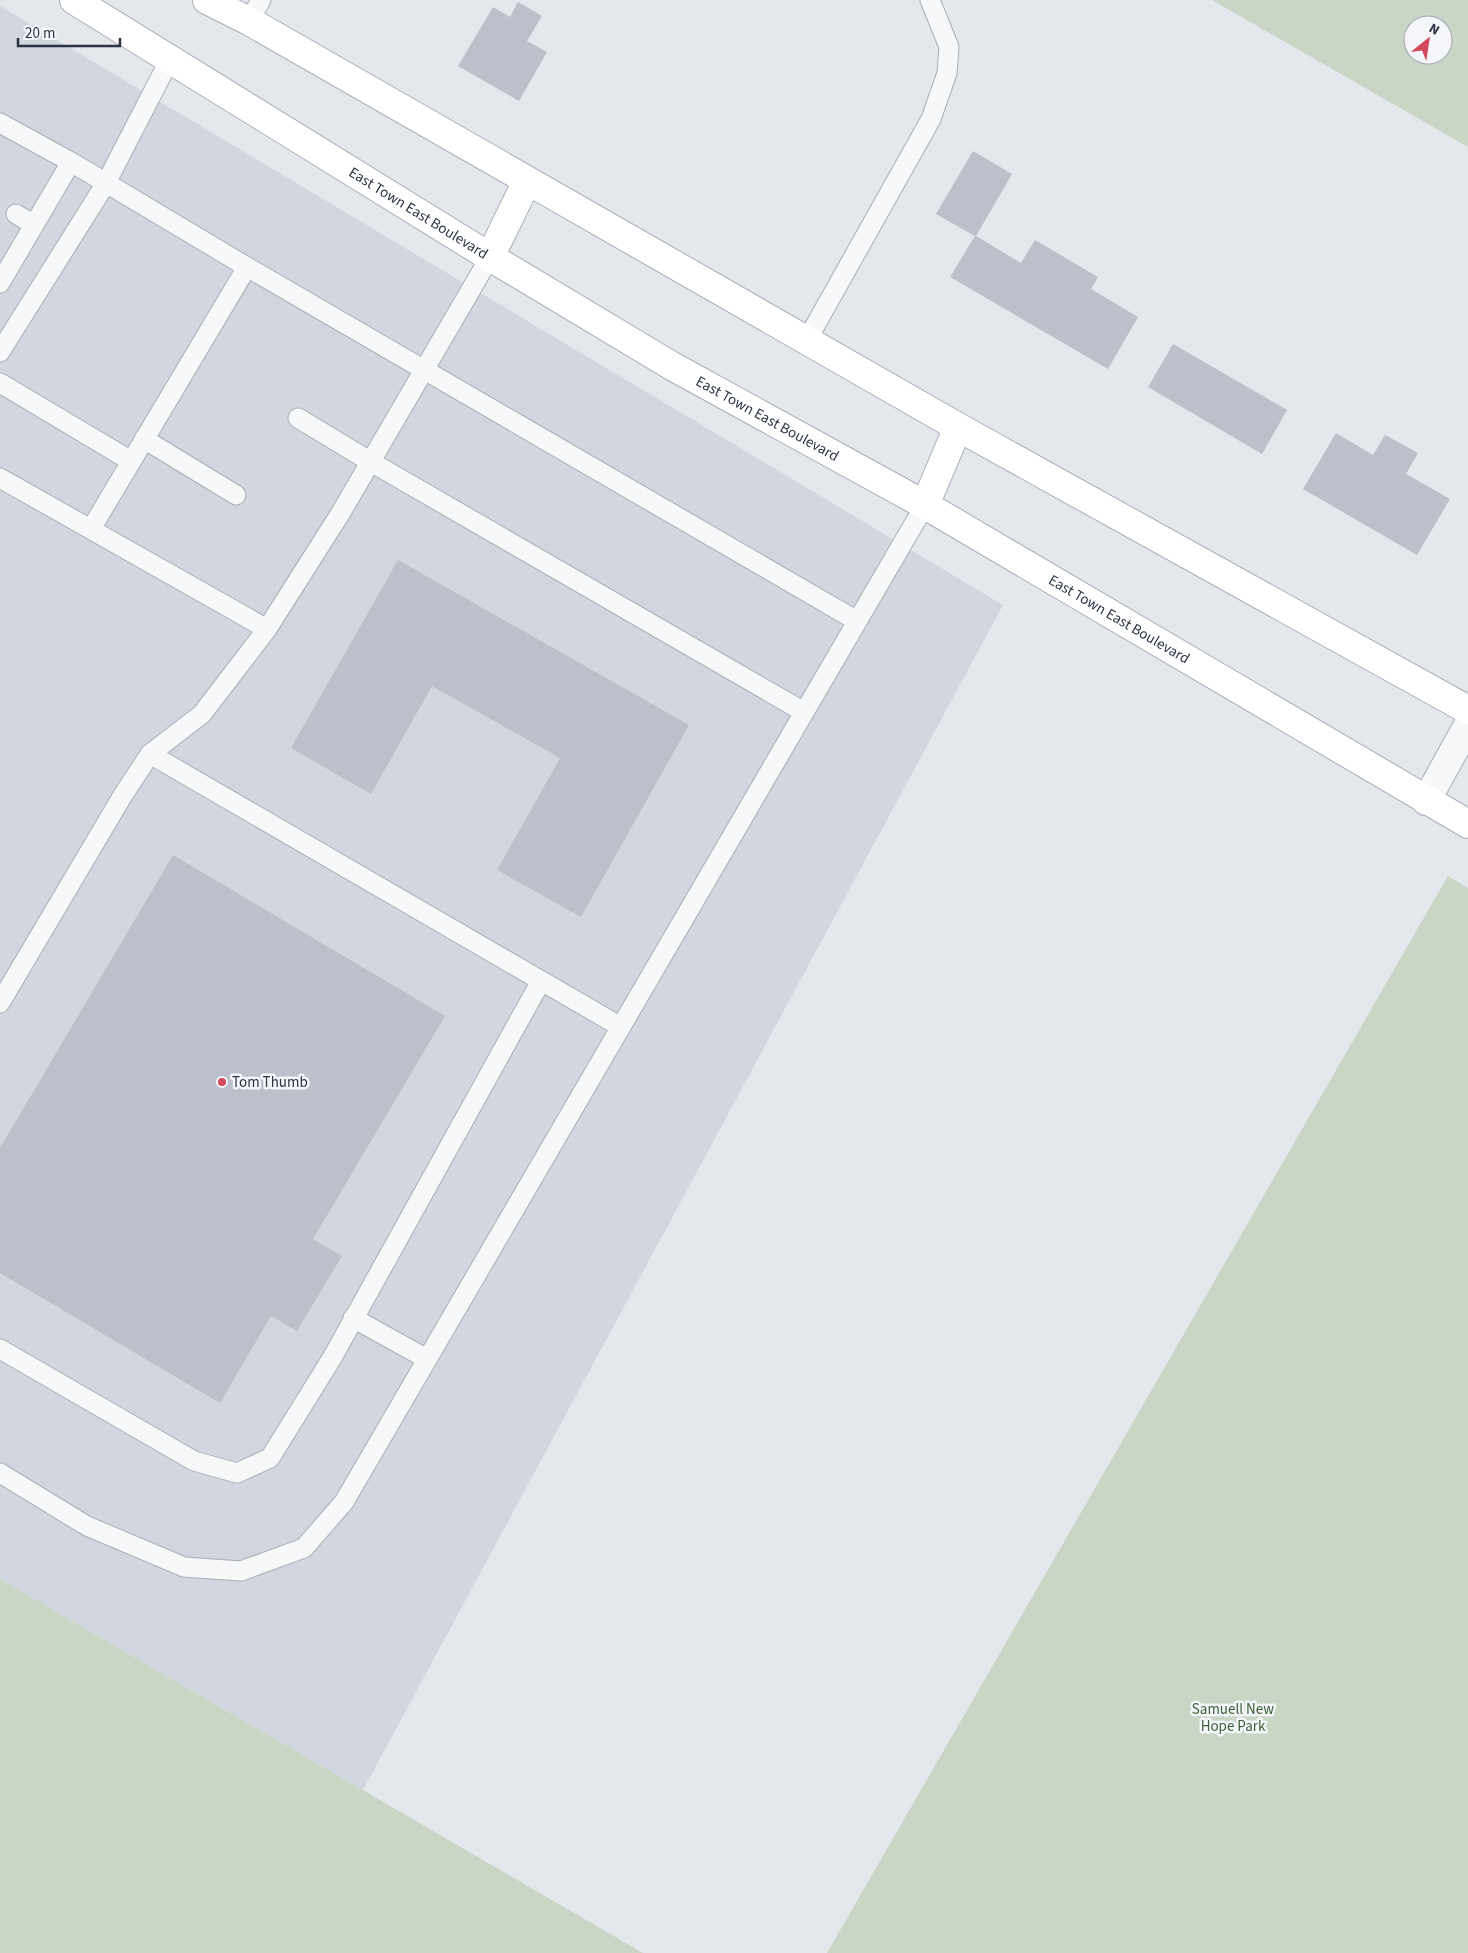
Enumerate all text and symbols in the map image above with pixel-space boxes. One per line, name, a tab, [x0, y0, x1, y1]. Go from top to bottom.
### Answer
scale bar	[18, 15, 120, 47]
north arrow	[1403, 15, 1453, 65]
text: N	[1425, 19, 1443, 41]
text: 20 m	[25, 23, 55, 44]
street label: East Town East Boulevard	[345, 162, 492, 264]
street label: East Town East Boulevard	[692, 371, 843, 466]
street label: East Town East Boulevard	[1045, 569, 1194, 669]
place label: Tom Thumb	[232, 1072, 308, 1093]
marker: Tom Thumb	[216, 1076, 228, 1088]
park label: Samuell New Hope Park	[1192, 1699, 1274, 1737]

